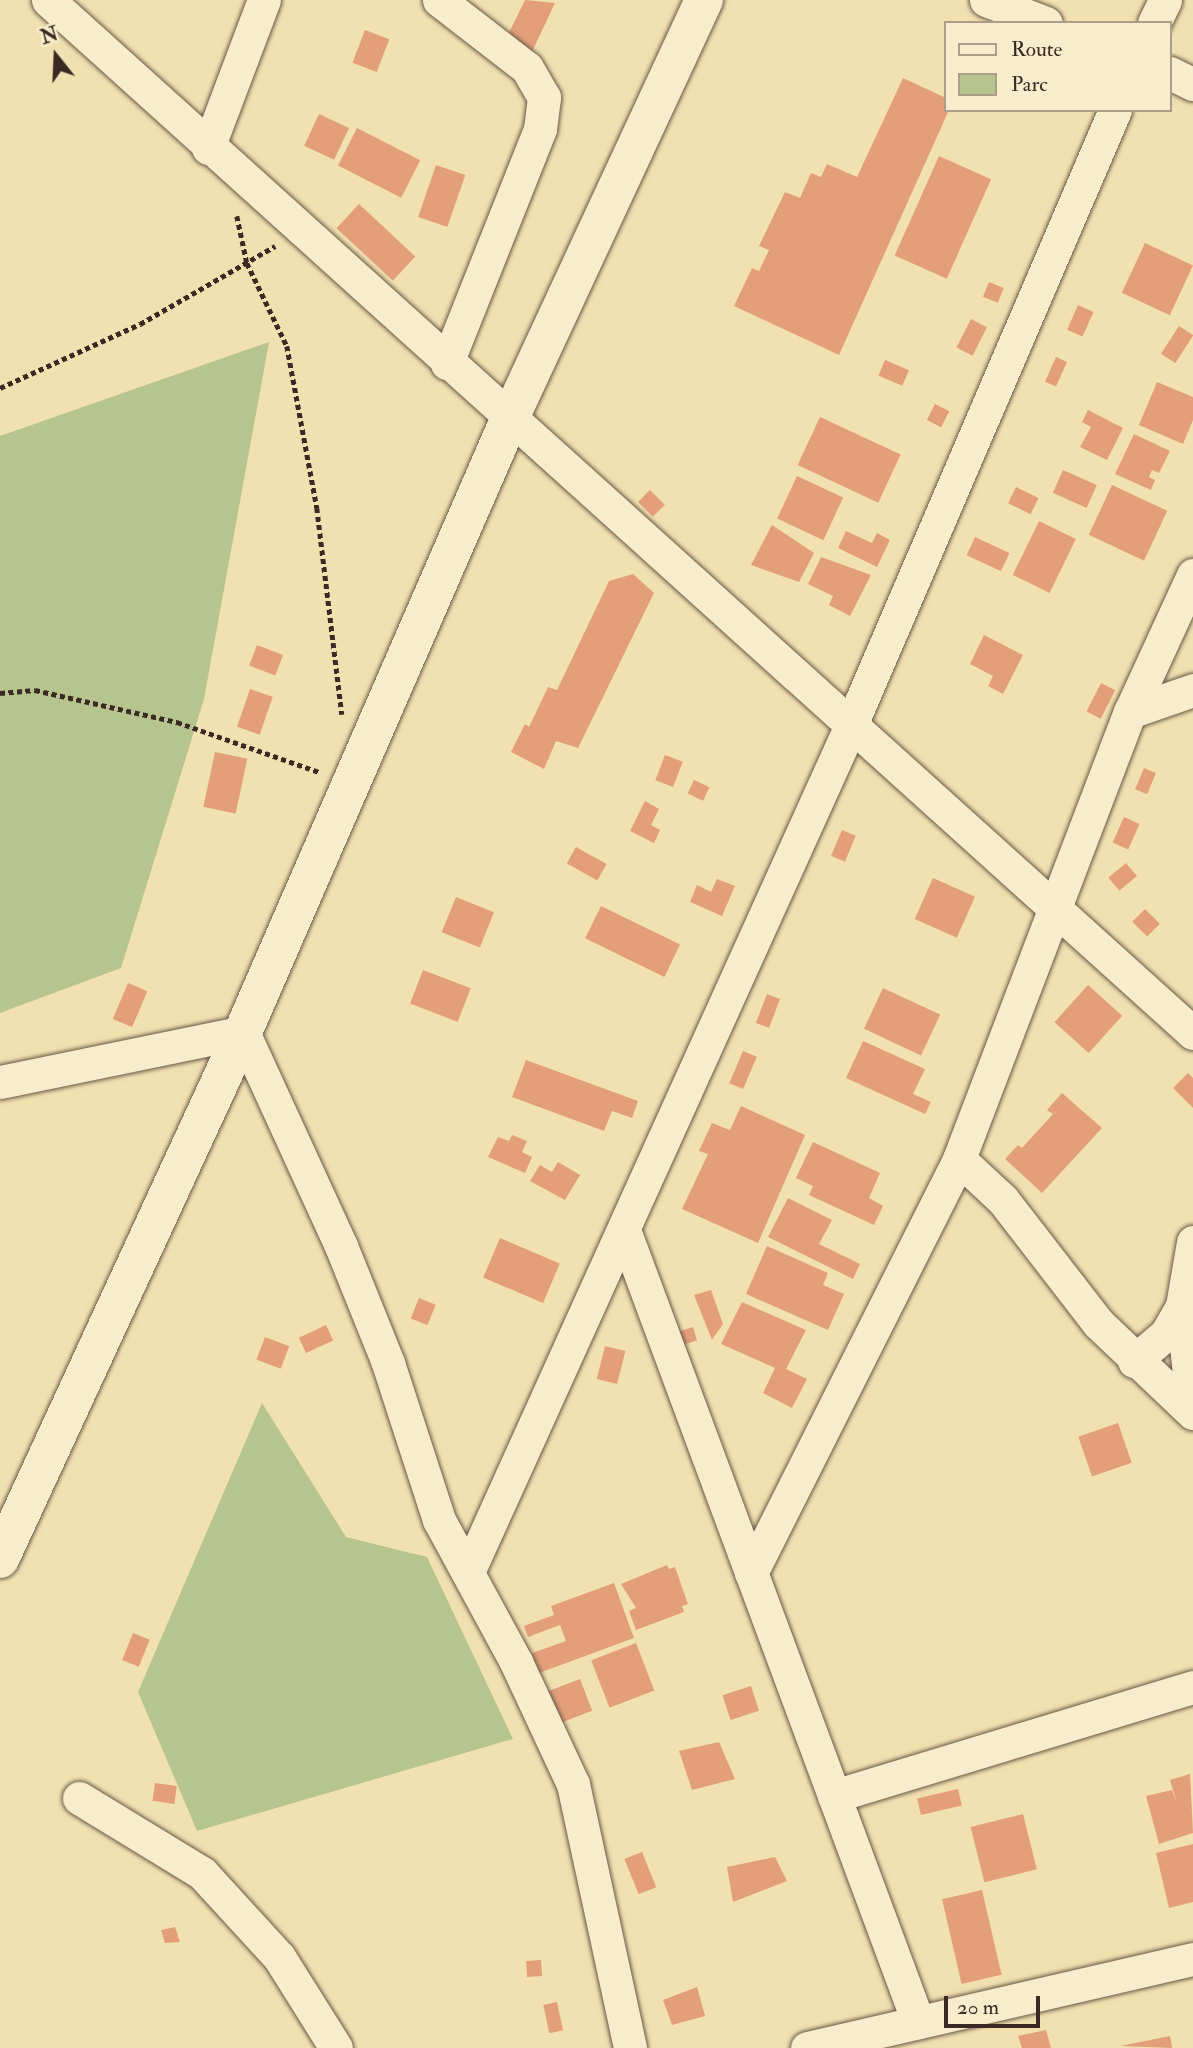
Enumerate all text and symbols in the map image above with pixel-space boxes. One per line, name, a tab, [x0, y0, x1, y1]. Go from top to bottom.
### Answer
north arrow	[21, 21, 91, 91]
legend	[944, 21, 1172, 112]
text: N	[38, 22, 61, 50]
text: Route	[1011, 36, 1062, 63]
text: Parc	[1011, 71, 1048, 98]
scale bar	[948, 1982, 1044, 2026]
text: 20 m	[957, 1994, 999, 2021]

